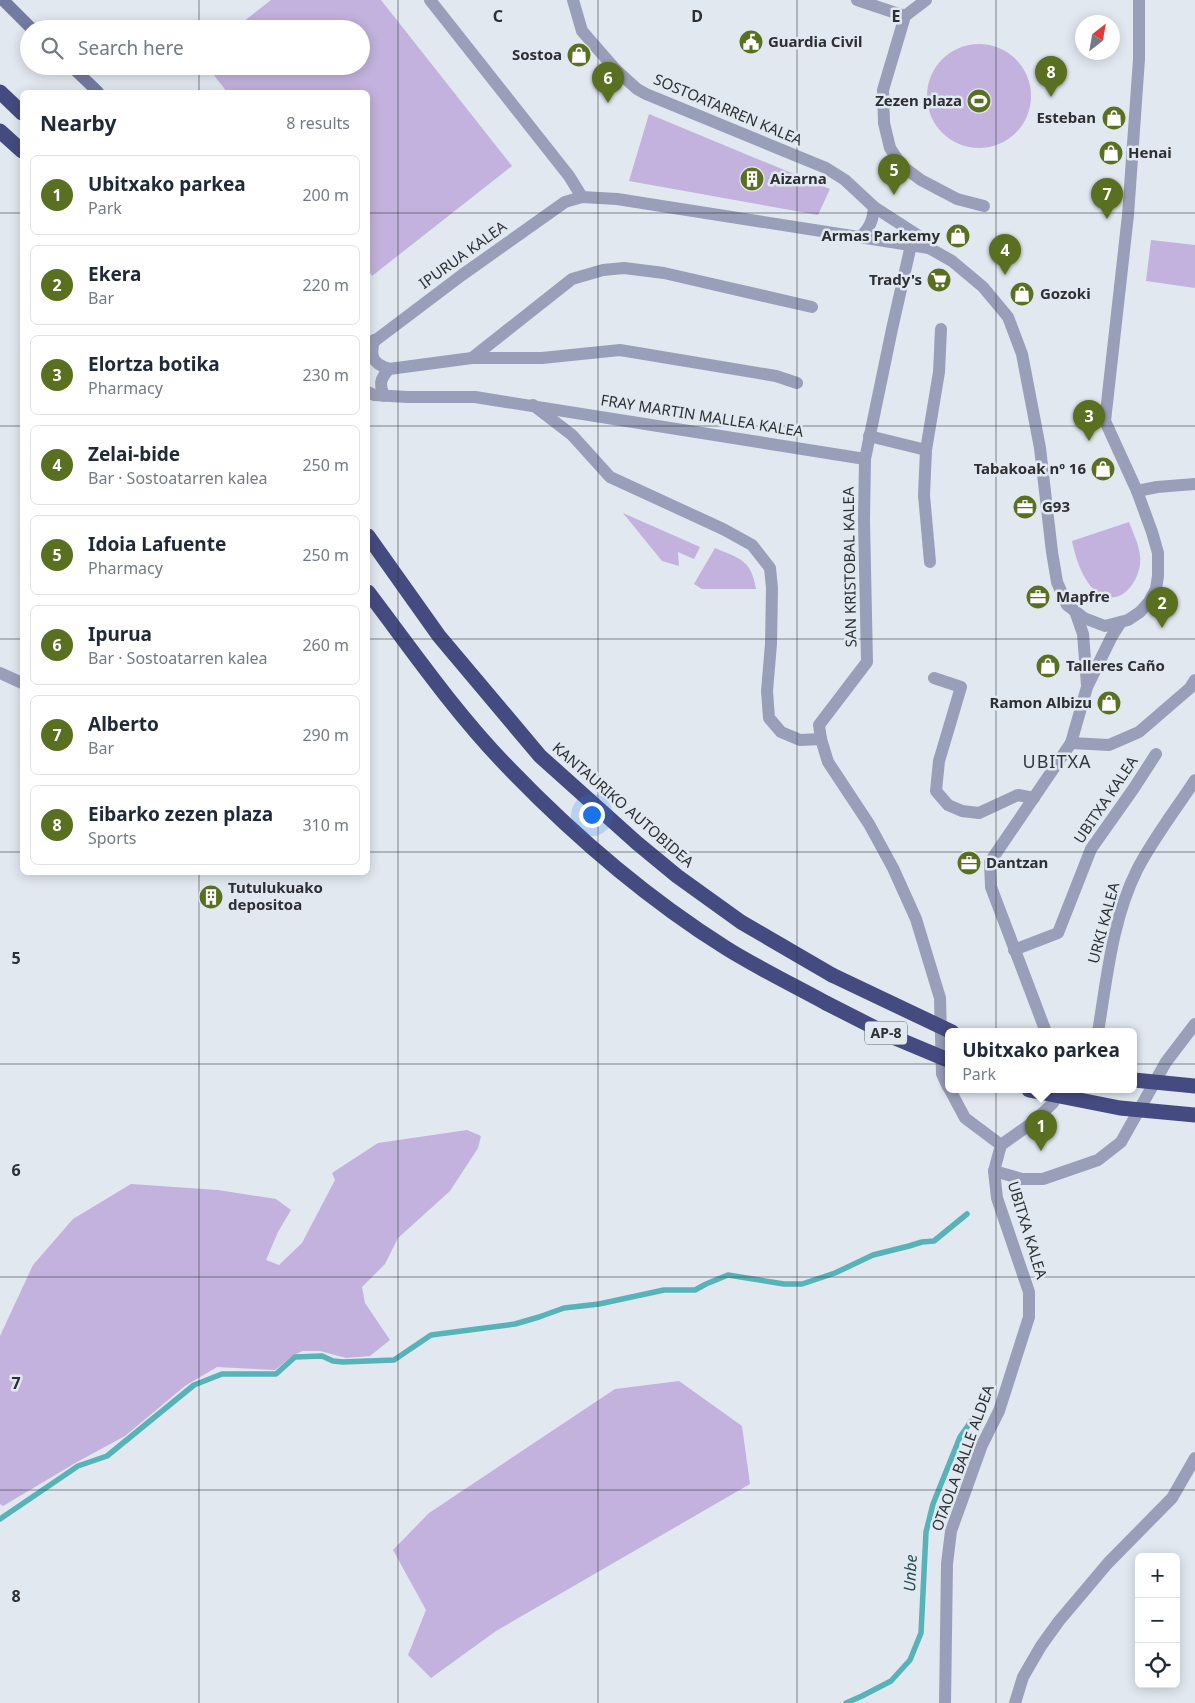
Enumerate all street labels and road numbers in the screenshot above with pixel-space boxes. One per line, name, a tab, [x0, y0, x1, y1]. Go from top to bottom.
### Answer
street label: SOSTOATARREN KALEA	[651, 69, 806, 150]
street label: IPURUA KALEA	[415, 215, 510, 293]
street label: FRAY MARTIN MALLEA KALEA	[599, 389, 805, 441]
street label: SAN KRISTOBAL KALEA	[838, 486, 860, 647]
street label: KANTAURIKO AUTOBIDEA	[549, 737, 699, 871]
street label: UBITXA KALEA	[1069, 752, 1142, 847]
street label: URKI KALEA	[1083, 880, 1124, 966]
road number: AP-8	[865, 1021, 907, 1044]
street label: UBITXA KALEA	[1004, 1178, 1052, 1281]
street label: OTAOLA BALLE ALDEA	[926, 1381, 998, 1534]

